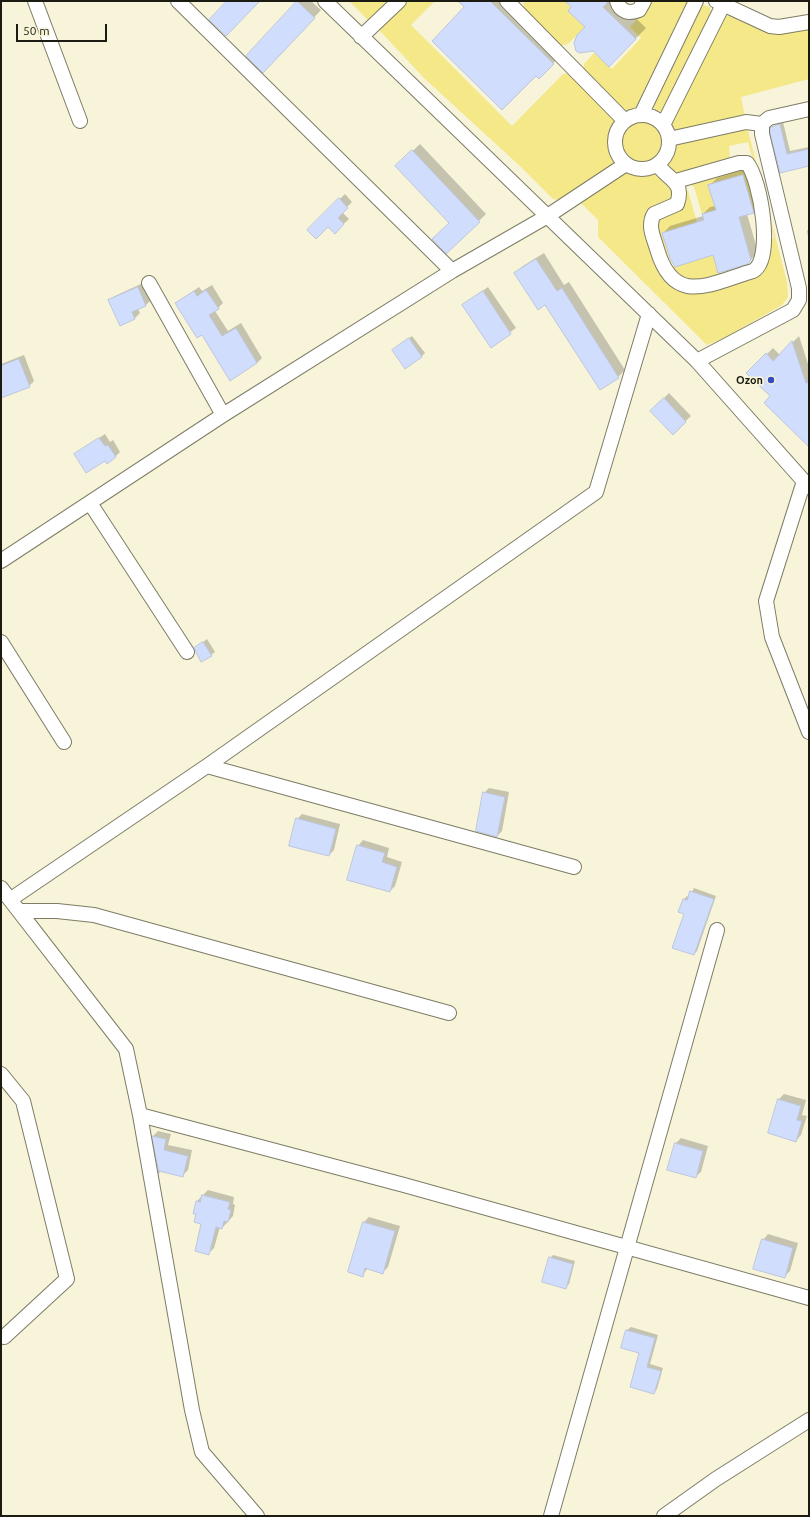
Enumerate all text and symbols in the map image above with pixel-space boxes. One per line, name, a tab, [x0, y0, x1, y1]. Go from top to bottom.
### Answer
scale bar	[18, 16, 109, 42]
text: 50 m	[23, 24, 50, 37]
place label: Ozon	[736, 373, 763, 387]
marker: Ozon	[766, 375, 776, 385]

